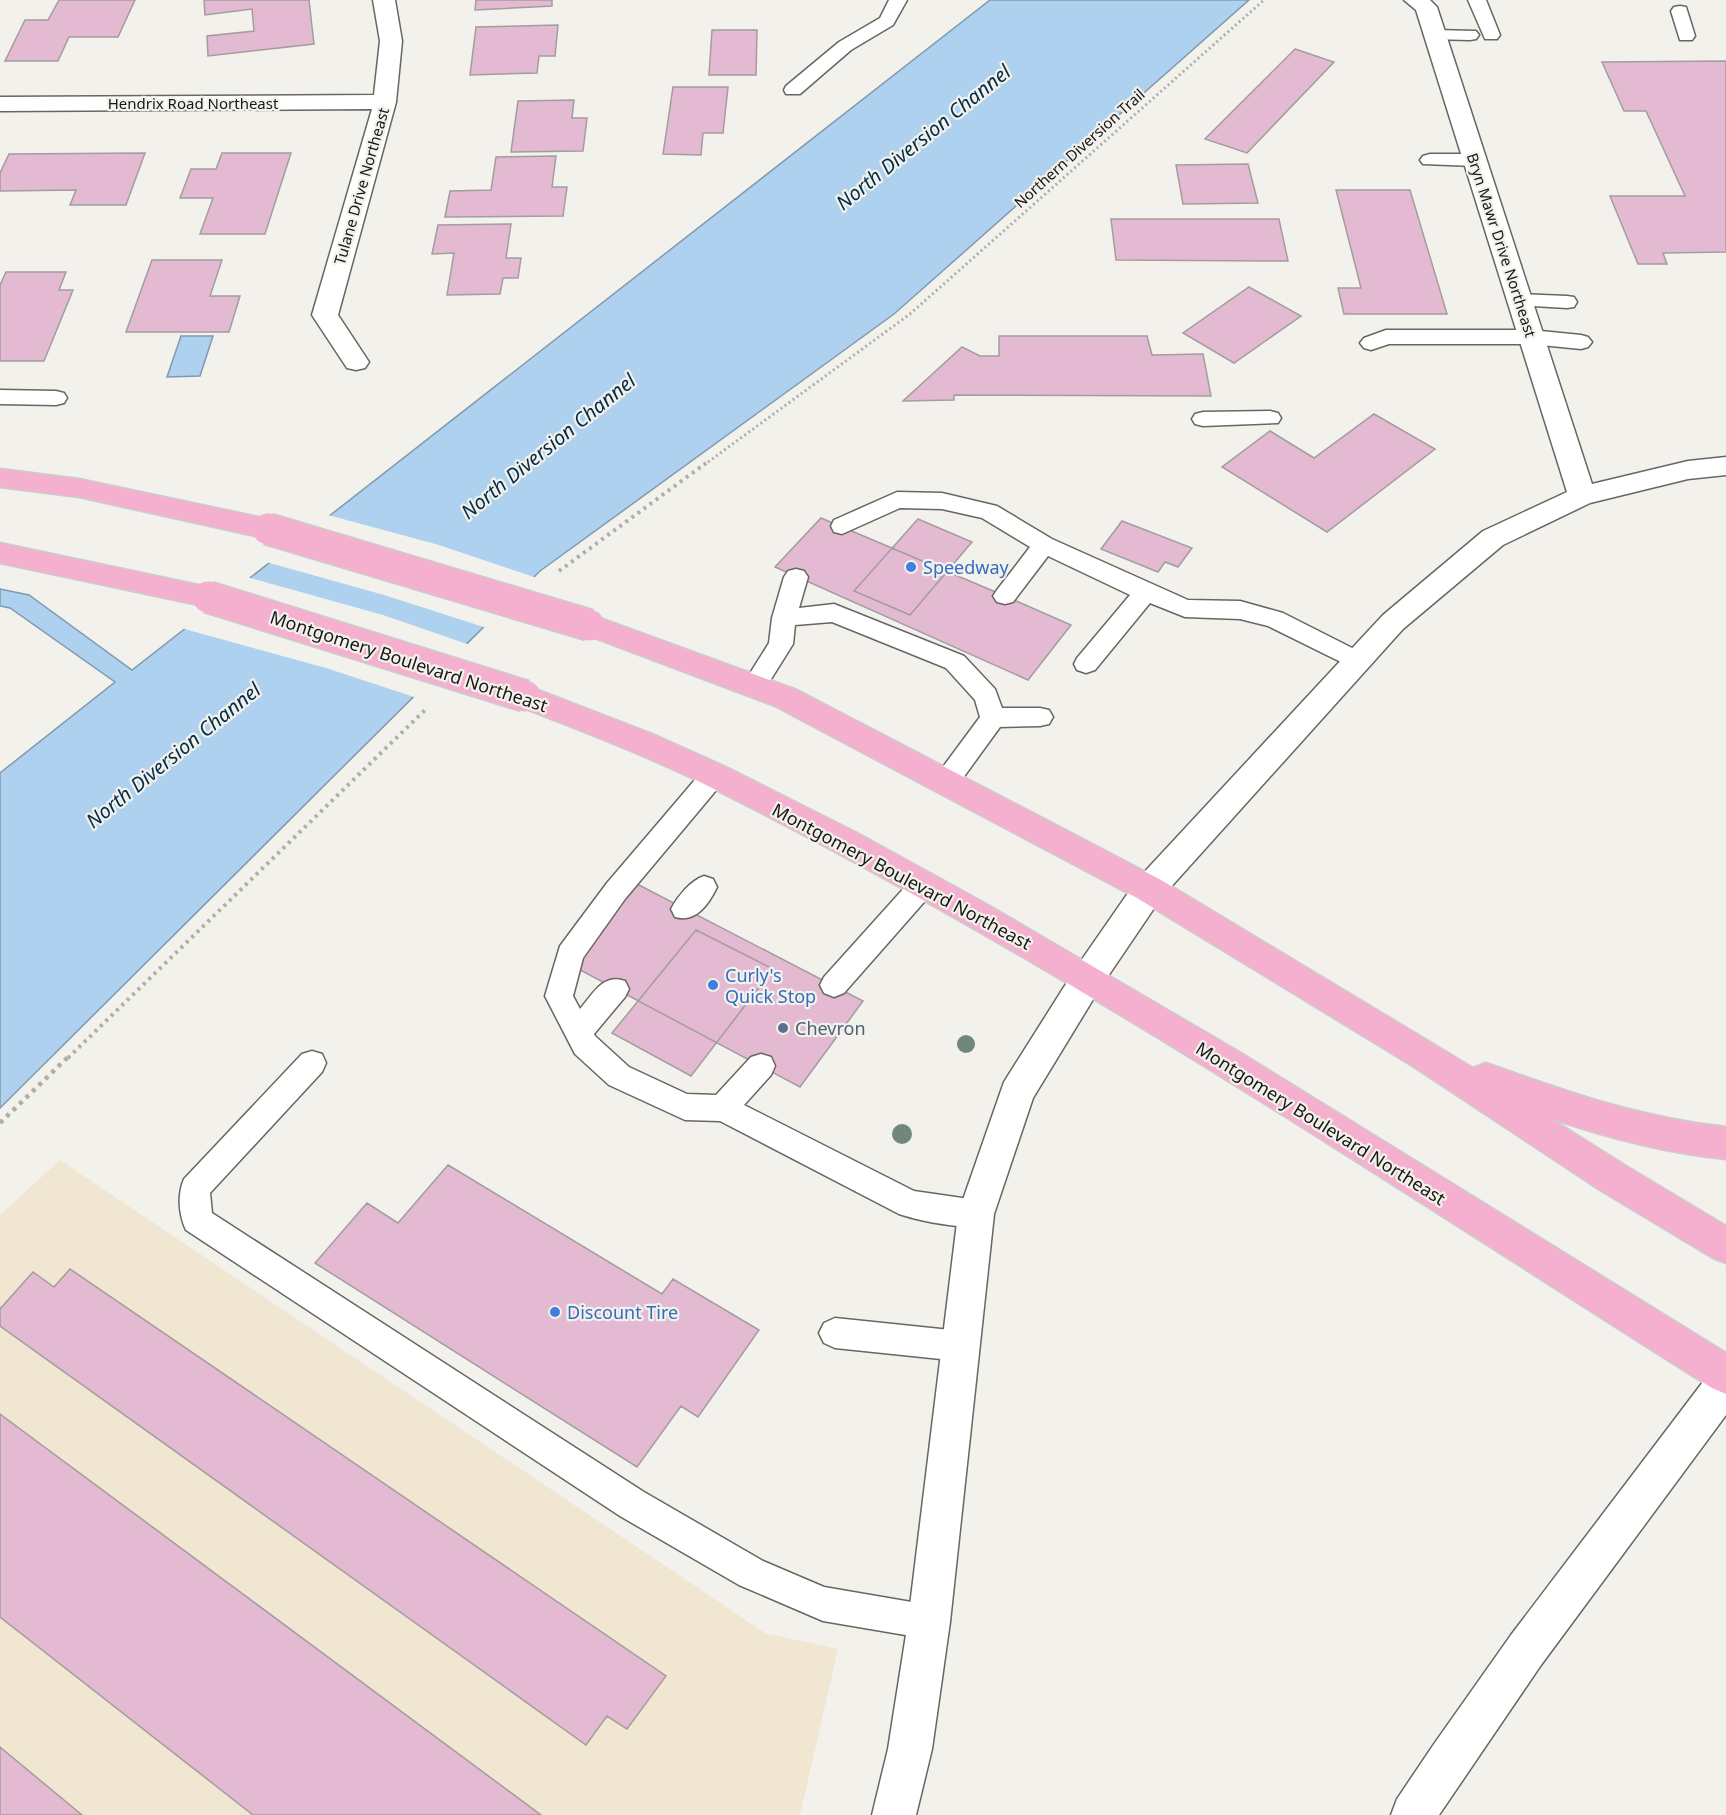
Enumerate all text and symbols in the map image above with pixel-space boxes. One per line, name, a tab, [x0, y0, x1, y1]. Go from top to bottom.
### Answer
water label: North Diversion Channel	[830, 58, 1017, 216]
street label: Northern Diversion Trail	[1009, 84, 1149, 212]
street label: Hendrix Road Northeast	[108, 93, 279, 113]
street label: Tulane Drive Northeast	[329, 105, 393, 267]
street label: Bryn Mawr Drive Northeast	[1463, 150, 1541, 340]
water label: North Diversion Channel	[455, 367, 642, 525]
place label: Speedway	[923, 555, 1010, 579]
marker: Speedway	[904, 560, 918, 574]
street label: Montgomery Boulevard Northeast	[267, 605, 551, 717]
water label: North Diversion Channel	[80, 676, 267, 834]
street label: Montgomery Boulevard Northeast	[768, 797, 1036, 955]
place label: Curly's Quick Stop	[725, 963, 816, 1008]
marker: Curly's Quick Stop	[706, 978, 720, 992]
place label: Chevron	[795, 1016, 866, 1040]
marker: Chevron	[776, 1021, 790, 1035]
street label: Montgomery Boulevard Northeast	[1192, 1036, 1451, 1210]
place label: Discount Tire	[567, 1300, 678, 1324]
marker: Discount Tire	[548, 1305, 562, 1319]

